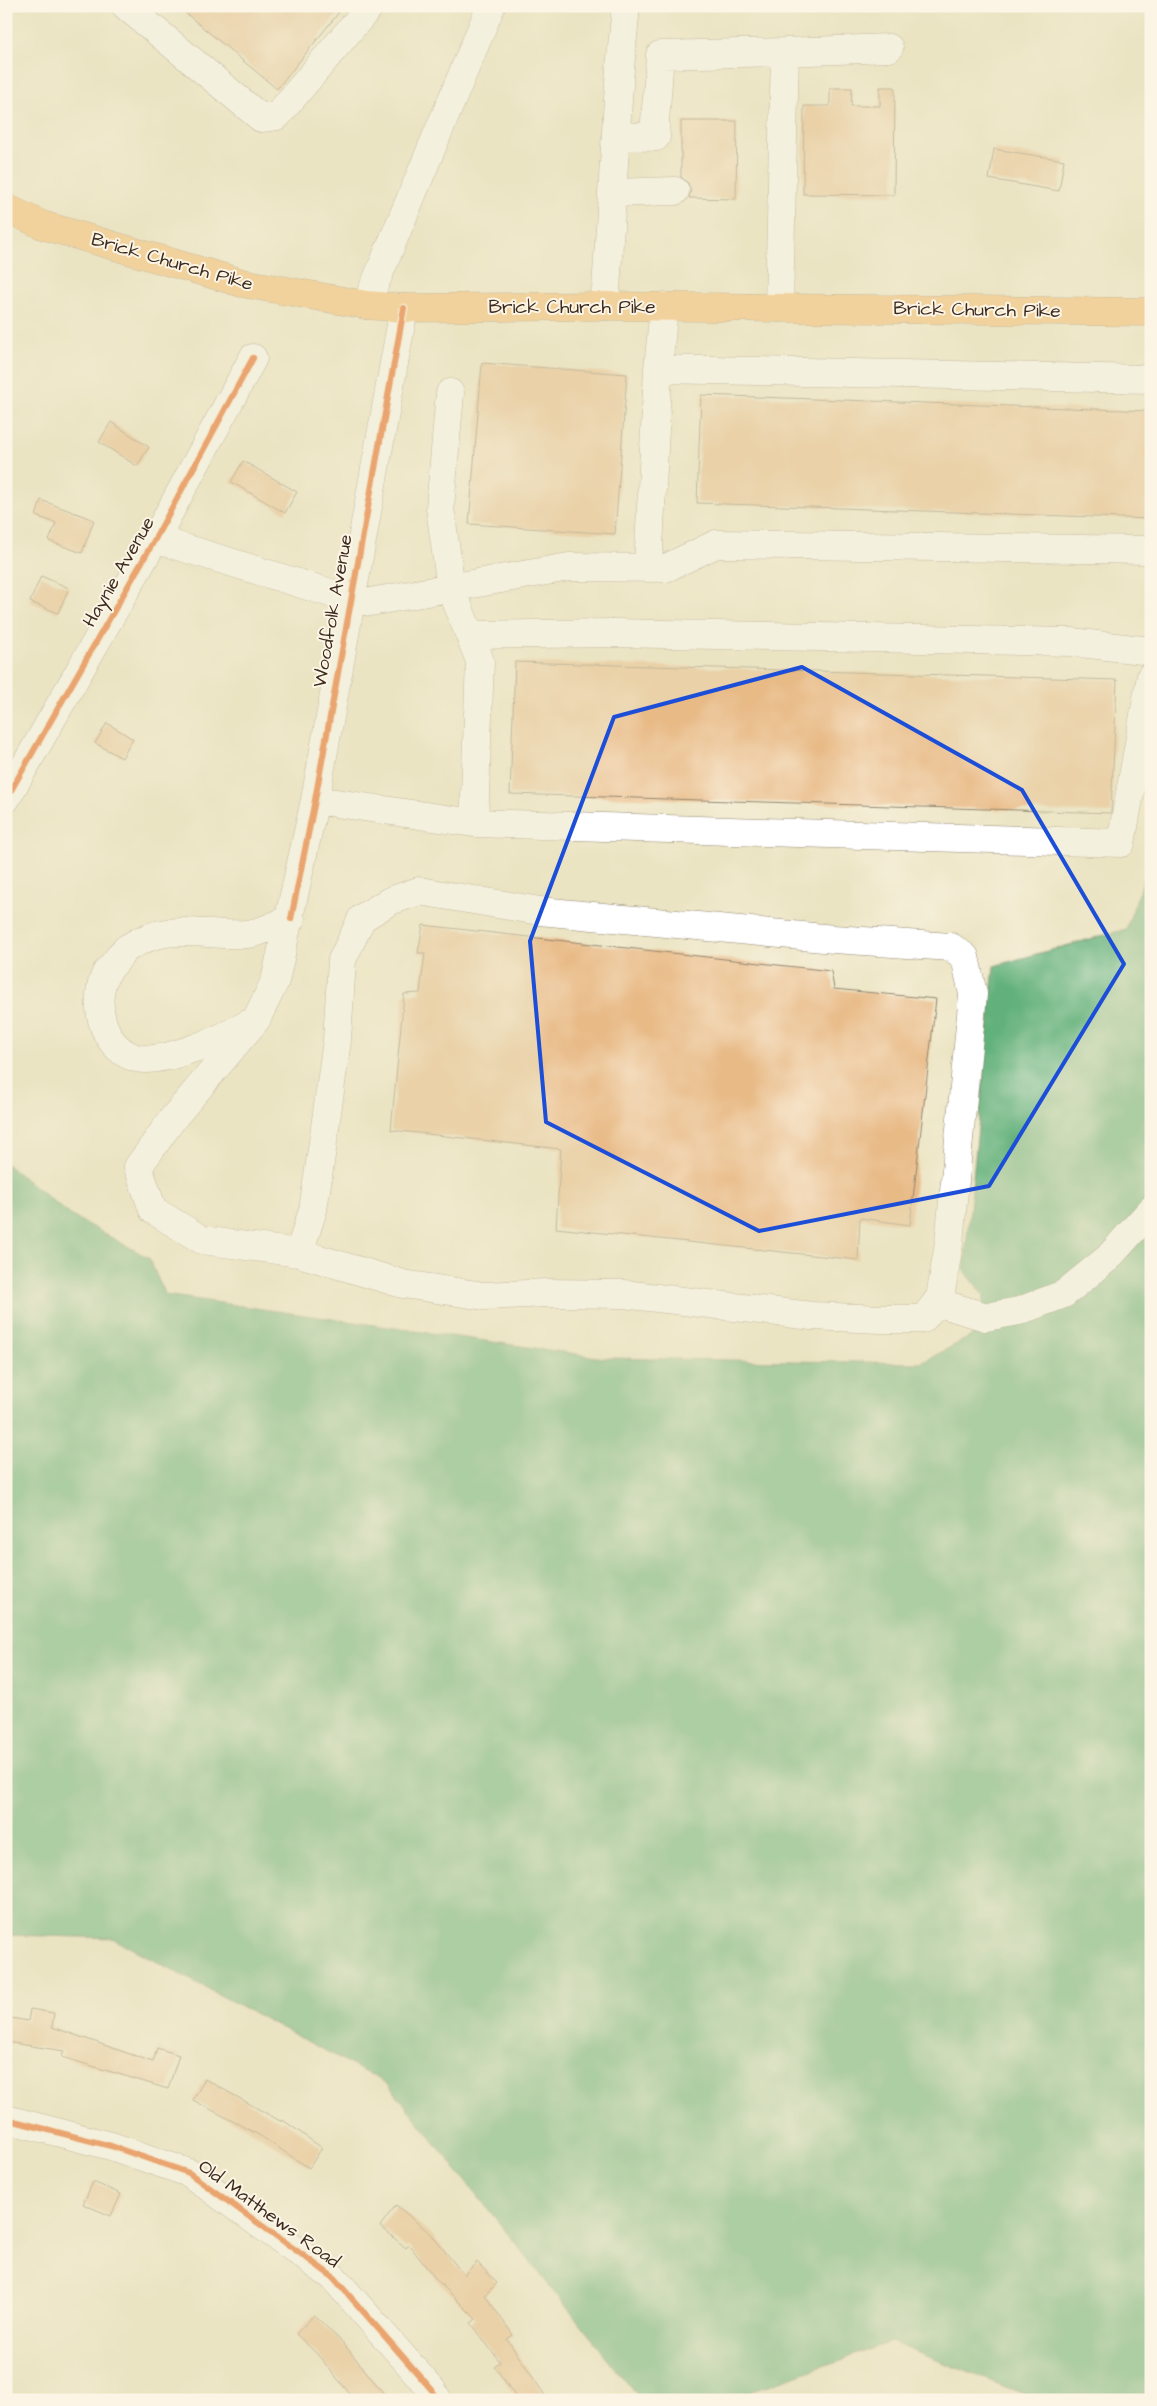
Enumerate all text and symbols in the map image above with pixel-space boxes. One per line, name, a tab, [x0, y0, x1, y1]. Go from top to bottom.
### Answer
street label: Brick Church Pike	[88, 226, 256, 298]
street label: Brick Church Pike	[488, 294, 656, 321]
street label: Brick Church Pike	[893, 295, 1061, 325]
street label: Haynie Avenue	[76, 512, 162, 633]
street label: Woodfolk Avenue	[306, 532, 360, 690]
street label: Old Matthews Road	[192, 2153, 346, 2275]

